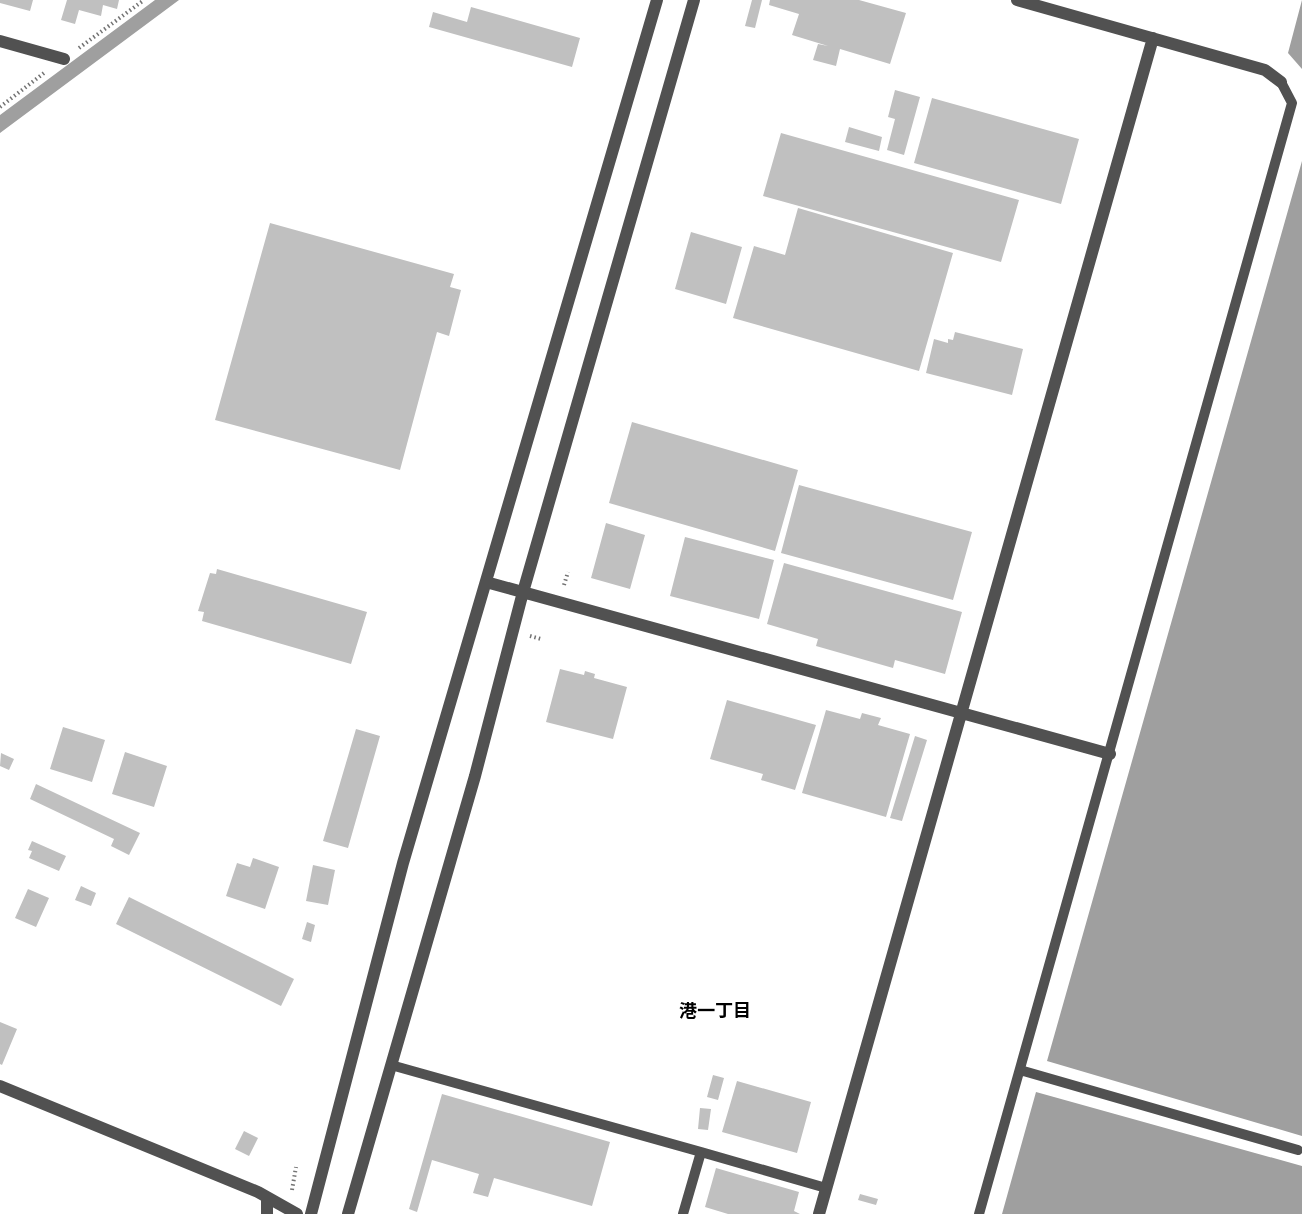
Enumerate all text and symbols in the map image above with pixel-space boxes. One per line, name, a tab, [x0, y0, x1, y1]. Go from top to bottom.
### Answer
district label: 港一丁目	[679, 1000, 751, 1021]

